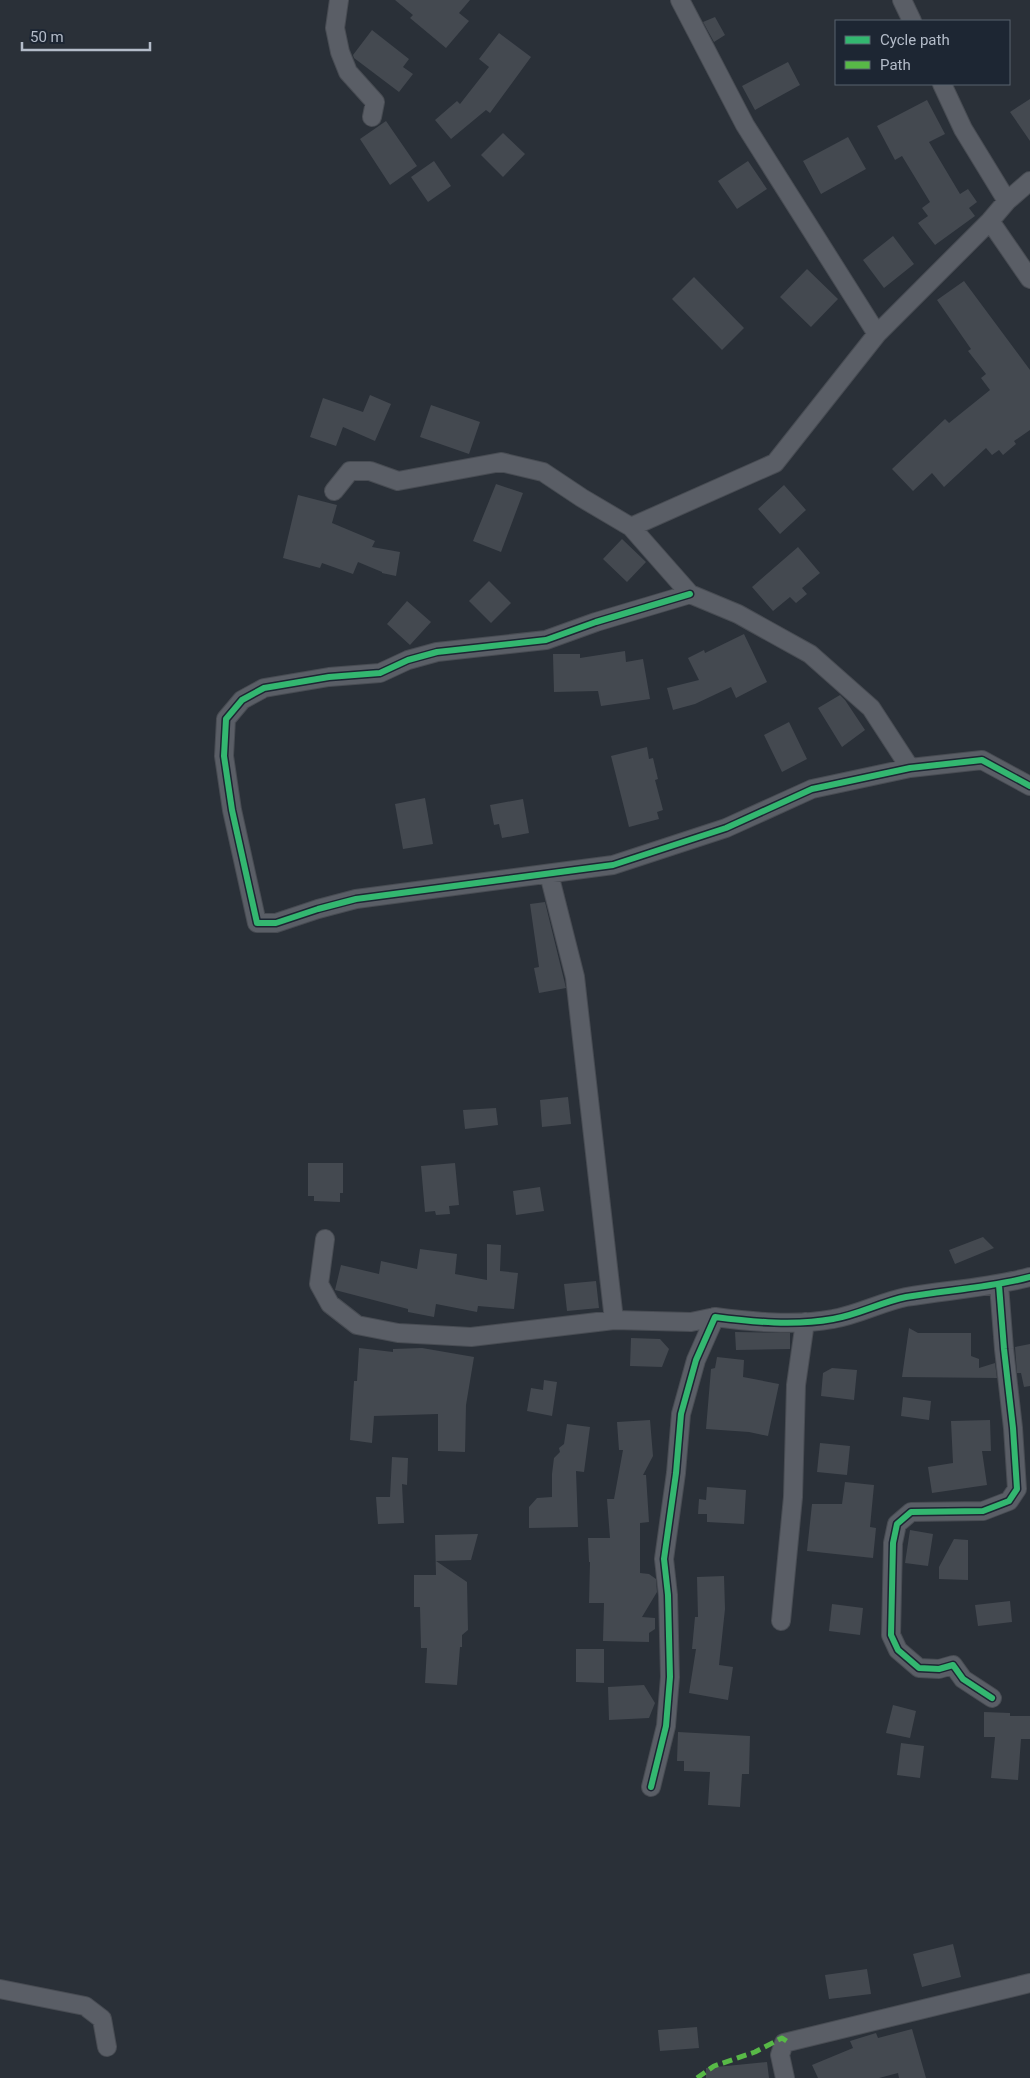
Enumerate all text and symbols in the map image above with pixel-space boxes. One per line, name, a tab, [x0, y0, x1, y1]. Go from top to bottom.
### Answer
scale bar	[22, 20, 150, 52]
legend	[835, 20, 1010, 85]
text: 50 m	[30, 28, 64, 46]
text: Cycle path	[880, 31, 950, 49]
text: Path	[880, 56, 911, 74]

